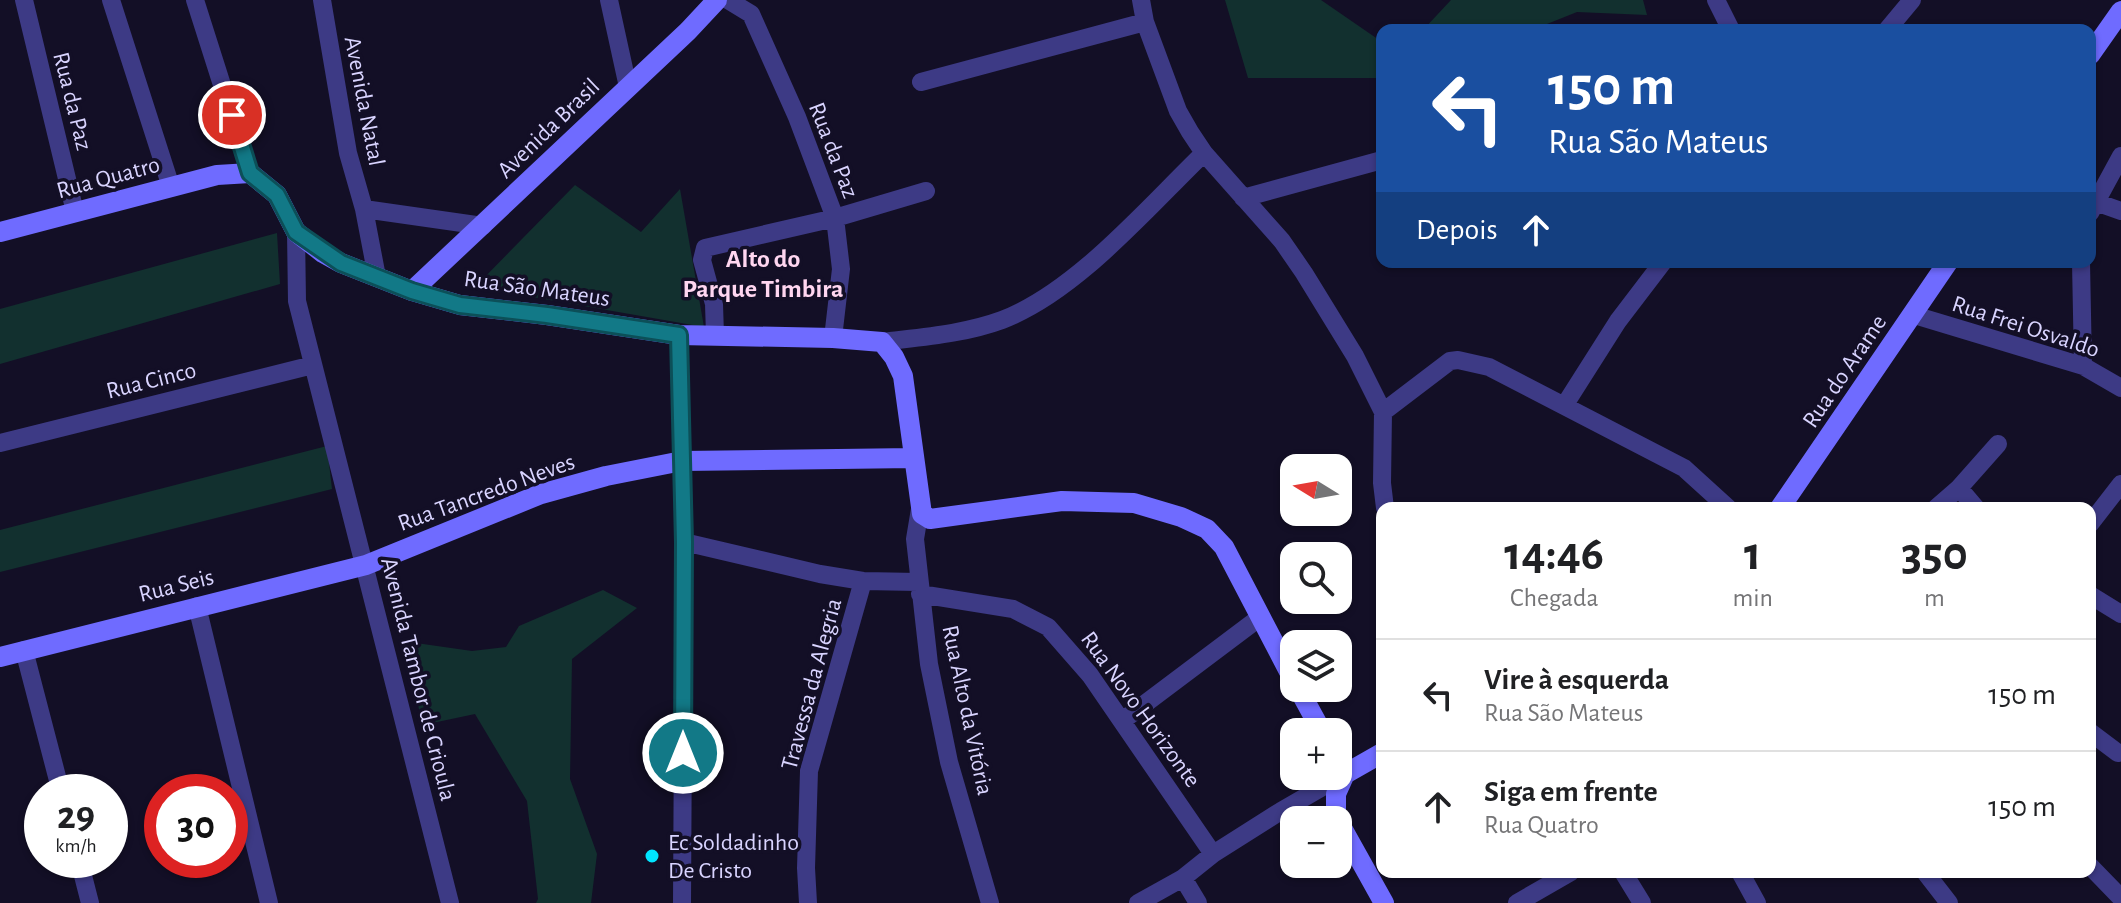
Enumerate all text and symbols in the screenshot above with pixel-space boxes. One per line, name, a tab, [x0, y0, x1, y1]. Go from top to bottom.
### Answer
street label: Avenida Natal	[340, 34, 388, 168]
street label: Rua da Paz	[48, 50, 96, 153]
icon: left	[1416, 56, 1520, 160]
text: 150 m	[1548, 59, 1675, 115]
street label: Avenida Brasil	[493, 74, 604, 183]
pin	[198, 81, 266, 149]
icon: arrive	[210, 93, 254, 137]
street label: Rua da Paz	[804, 99, 862, 202]
text: Rua São Mateus	[1548, 124, 1769, 160]
street label: Rua Quatro	[54, 153, 163, 203]
icon: ahead	[1514, 208, 1558, 252]
text: Depois	[1416, 215, 1498, 245]
district label: Alto do Parque Timbira	[683, 246, 843, 302]
street label: Rua São Mateus	[462, 267, 611, 311]
street label: Rua Frei Osvaldo	[1949, 292, 2102, 362]
street label: Rua do Arame	[1798, 311, 1891, 432]
street label: Rua Cinco	[104, 358, 199, 404]
street label: Rua Tancredo Neves	[395, 450, 578, 536]
north arrow	[1280, 454, 1352, 526]
map controls	[1280, 454, 1352, 878]
text: 14:46	[1504, 531, 1604, 579]
text: 1	[1744, 531, 1761, 579]
text: 350	[1901, 531, 1968, 579]
button: search	[1280, 542, 1352, 614]
street label: Avenida Tambor de Crioula	[376, 555, 460, 803]
street label: Rua Seis	[136, 565, 216, 607]
text: Chegada	[1510, 585, 1598, 611]
text: min	[1732, 585, 1773, 611]
text: m	[1924, 585, 1945, 611]
street label: Travessa da Alegria	[778, 596, 846, 773]
street label: Rua Alto da Vitória	[937, 623, 997, 797]
street label: Rua Novo Horizonte	[1076, 627, 1205, 792]
button: layers	[1280, 630, 1352, 702]
text: Vire à esquerda	[1484, 665, 1669, 695]
icon: left	[1416, 673, 1460, 717]
text: 150 m	[1988, 680, 2056, 710]
text: Rua São Mateus	[1484, 700, 1643, 726]
position arrow	[641, 711, 725, 795]
button: +	[1280, 718, 1352, 790]
speed limit sign: 30	[144, 774, 248, 878]
text: Siga em frente	[1484, 777, 1658, 807]
icon: ahead	[1416, 785, 1460, 829]
text: 150 m	[1988, 792, 2056, 822]
text: 29	[57, 796, 95, 836]
button: −	[1280, 806, 1352, 878]
text: Rua Quatro	[1484, 812, 1599, 838]
place label: Ec Soldadinho De Cristo	[668, 831, 799, 883]
text: km/h	[55, 836, 97, 856]
marker: Ec Soldadinho De Cristo	[643, 847, 661, 865]

